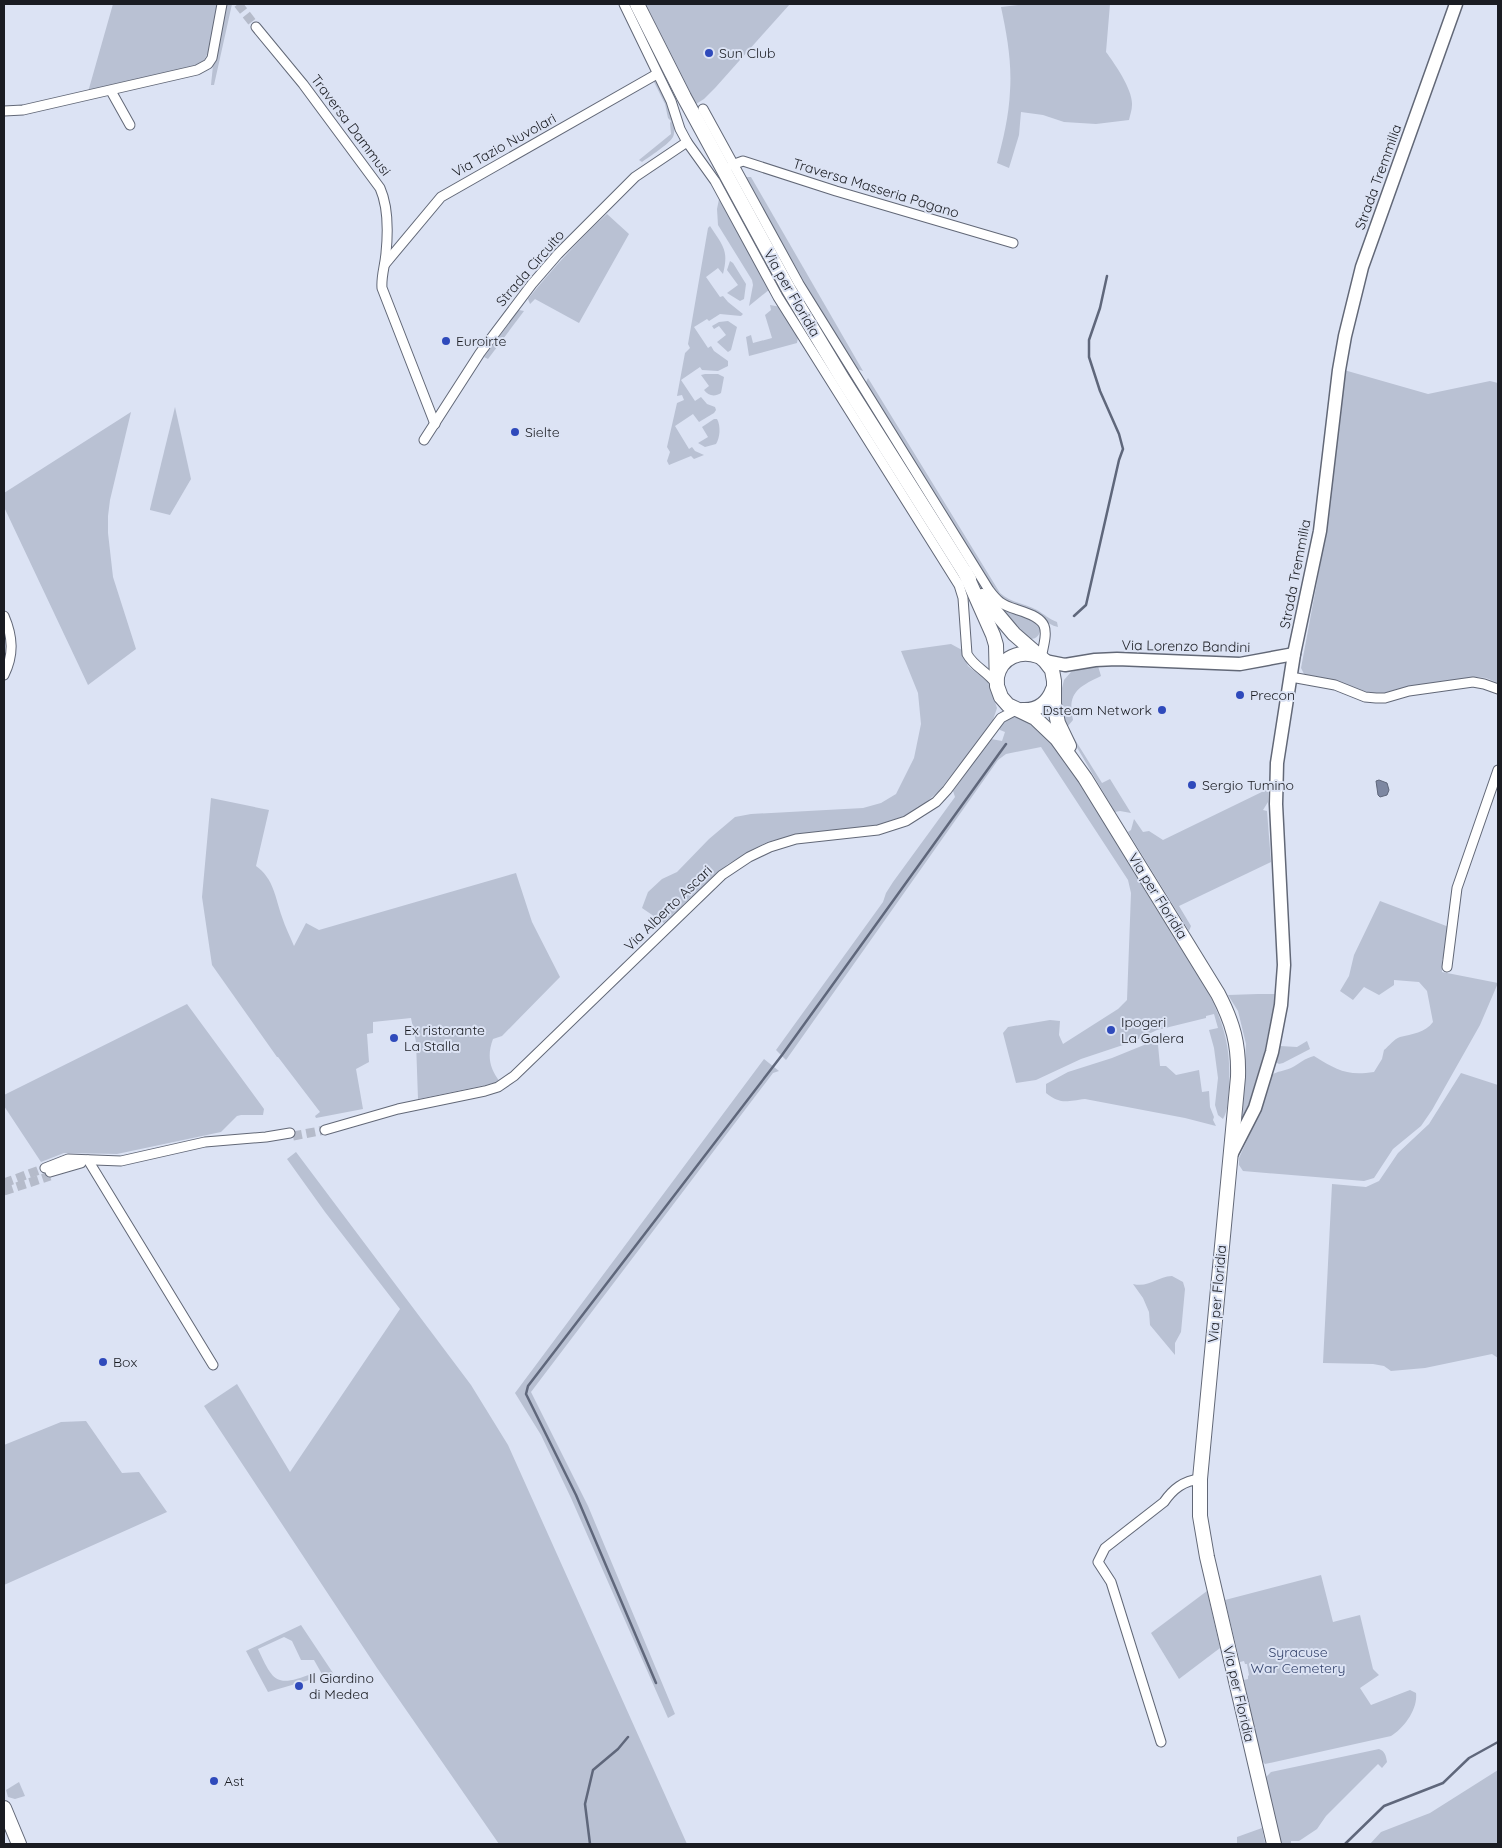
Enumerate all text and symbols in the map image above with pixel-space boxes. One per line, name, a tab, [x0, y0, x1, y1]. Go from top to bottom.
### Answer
place label: Sun Club	[719, 44, 776, 62]
marker: Sun Club	[703, 47, 715, 59]
street label: Traversa Dammusi	[307, 71, 395, 179]
street label: Via Tazio Nuvolari	[449, 109, 559, 181]
street label: Strada Tremmilia	[1351, 122, 1405, 232]
street label: Traversa Masseria Pagano	[791, 154, 961, 222]
street label: Strada Circuito	[492, 226, 568, 310]
street label: Via per Floridia	[760, 246, 824, 340]
place label: Euroirte	[456, 332, 506, 350]
marker: Euroirte	[440, 335, 452, 347]
place label: Sielte	[525, 423, 560, 441]
marker: Sielte	[509, 426, 521, 438]
street label: Strada Tremmilia	[1276, 518, 1314, 630]
street label: Via Lorenzo Bandini	[1122, 636, 1251, 656]
place label: Precon	[1250, 686, 1295, 704]
marker: Precon	[1234, 689, 1246, 701]
place label: Dsteam Network	[1042, 701, 1152, 719]
marker: Dsteam Network	[1156, 704, 1168, 716]
place label: Sergio Tumino	[1202, 776, 1294, 794]
marker: Sergio Tumino	[1186, 779, 1198, 791]
street label: Via per Floridia	[1124, 850, 1192, 942]
street label: Via Alberto Ascari	[620, 861, 716, 955]
place label: Ipogeri La Galera	[1121, 1013, 1184, 1047]
place label: Ex ristorante La Stalla	[404, 1021, 485, 1055]
marker: Ipogeri La Galera	[1105, 1024, 1117, 1036]
marker: Ex ristorante La Stalla	[388, 1032, 400, 1044]
street label: Via per Floridia	[1204, 1244, 1230, 1344]
place label: Box	[113, 1353, 137, 1371]
marker: Box	[97, 1356, 109, 1368]
park label: Syracuse War Cemetery	[1251, 1643, 1345, 1677]
street label: Via per Floridia	[1219, 1644, 1259, 1744]
place label: Il Giardino di Medea	[309, 1669, 374, 1703]
marker: Il Giardino di Medea	[293, 1680, 305, 1692]
place label: Ast	[224, 1772, 245, 1790]
marker: Ast	[208, 1775, 220, 1787]

